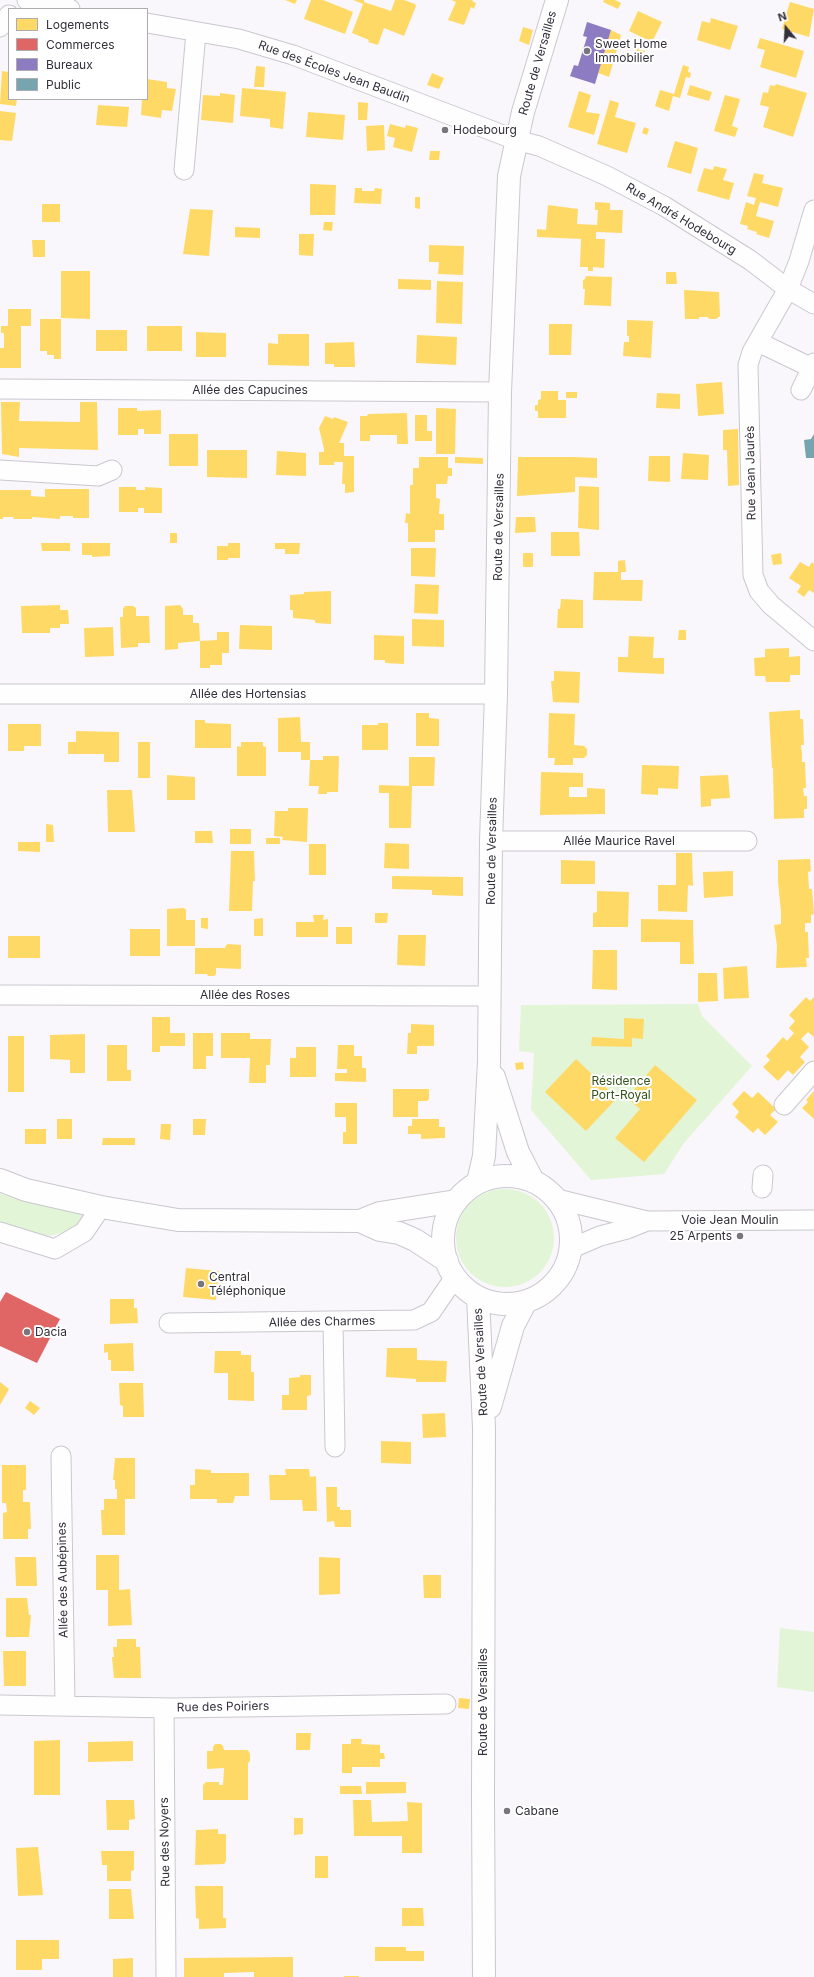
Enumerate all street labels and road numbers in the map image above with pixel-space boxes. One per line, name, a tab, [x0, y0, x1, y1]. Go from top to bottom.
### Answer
street label: Route de Versailles	[516, 9, 560, 117]
street label: Rue des Écoles Jean Baudin	[256, 38, 412, 106]
street label: Rue André Hodebourg	[623, 180, 739, 258]
street label: Allée des Capucines	[192, 383, 308, 397]
street label: Rue Jean Jaurès	[743, 426, 759, 520]
street label: Route de Versailles	[491, 473, 507, 581]
street label: Allée des Hortensias	[190, 687, 306, 701]
street label: Route de Versailles	[484, 797, 500, 905]
street label: Allée Maurice Ravel	[563, 834, 675, 848]
street label: Allée des Roses	[200, 988, 290, 1002]
street label: Voie Jean Moulin	[681, 1213, 779, 1227]
street label: Route de Versailles	[471, 1308, 491, 1416]
street label: Allée des Charmes	[269, 1314, 375, 1330]
street label: Allée des Aubépines	[55, 1522, 71, 1638]
street label: Route de Versailles	[476, 1648, 490, 1756]
street label: Rue des Poiriers	[177, 1699, 269, 1715]
street label: Rue des Noyers	[157, 1797, 173, 1887]

